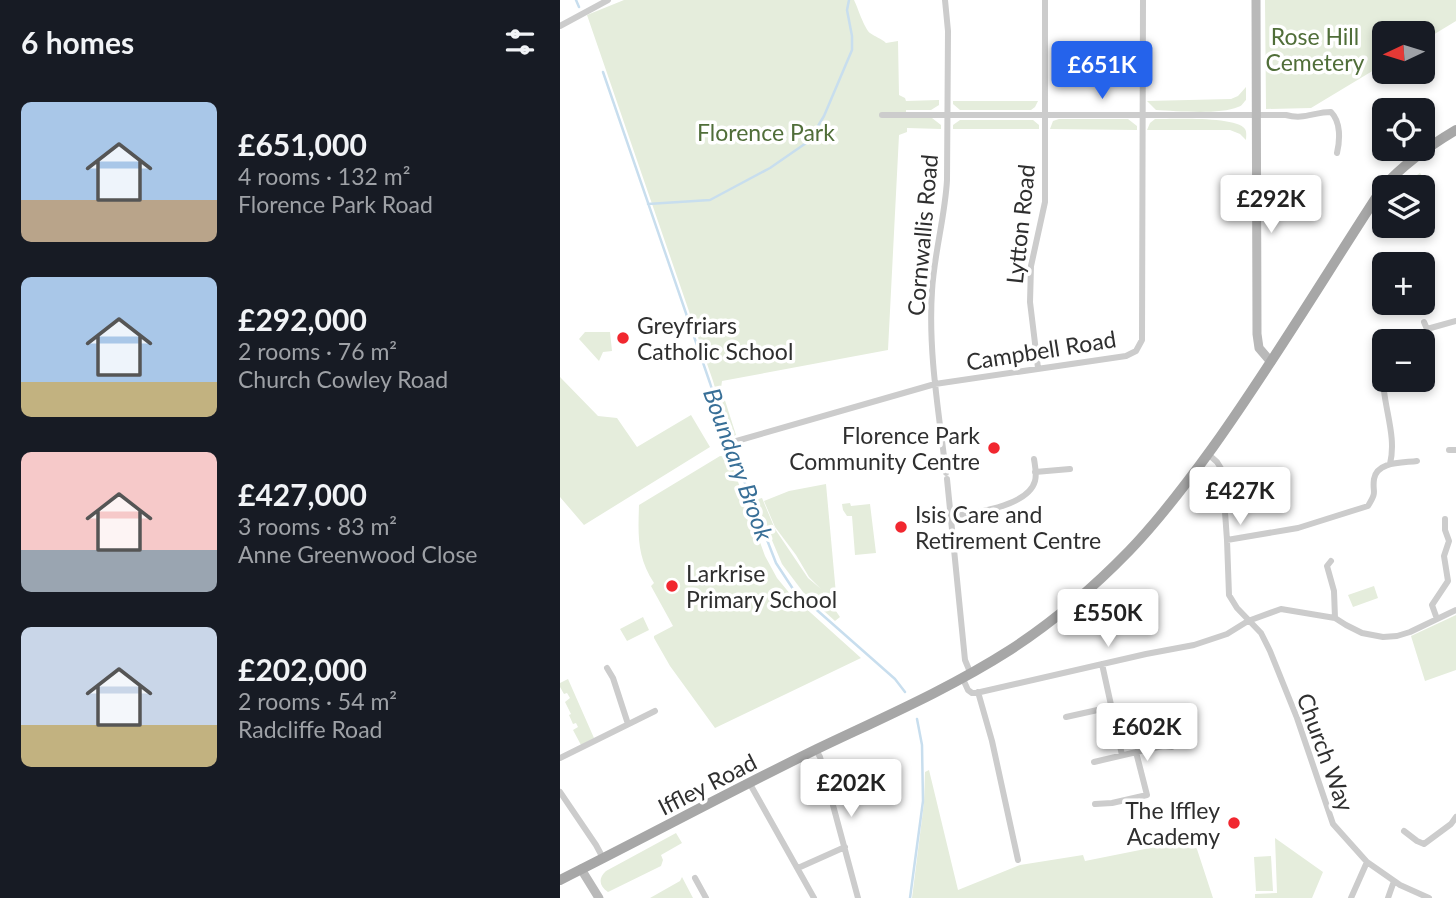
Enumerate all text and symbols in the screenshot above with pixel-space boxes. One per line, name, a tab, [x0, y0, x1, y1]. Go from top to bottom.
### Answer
north arrow	[1372, 21, 1435, 84]
map controls	[1372, 21, 1435, 392]
park label: Rose Hill Cemetery	[1266, 22, 1365, 76]
icon: filters	[501, 23, 539, 61]
text: 6 homes	[21, 24, 134, 60]
pin: £651K	[1053, 42, 1151, 101]
text: £651K	[1067, 50, 1137, 78]
button: locate	[1372, 98, 1435, 161]
park label: Florence Park	[697, 118, 835, 146]
text: £651,000	[238, 126, 367, 162]
icon: home	[77, 130, 161, 214]
street label: Cornwallis Road	[901, 153, 943, 317]
text: 4 rooms · 132 m²	[238, 162, 410, 190]
street label: Lytton Road	[1000, 163, 1040, 285]
button: layers	[1372, 175, 1435, 238]
pin: £292K	[1222, 176, 1320, 235]
text: £292K	[1236, 184, 1306, 212]
text: Florence Park Road	[238, 190, 433, 218]
button: +	[1372, 252, 1435, 315]
text: £292,000	[238, 301, 367, 337]
icon: home	[77, 305, 161, 389]
place label: Greyfriars Catholic School	[637, 311, 793, 365]
street label: Campbell Road	[964, 324, 1118, 376]
button: −	[1372, 329, 1435, 392]
marker: Greyfriars Catholic School	[615, 330, 631, 346]
text: 2 rooms · 76 m²	[238, 337, 397, 365]
text: Church Cowley Road	[238, 365, 448, 393]
water label: Boundary Brook	[698, 384, 780, 545]
place label: Florence Park Community Centre	[789, 421, 980, 475]
marker: Florence Park Community Centre	[986, 440, 1002, 456]
pin: £427K	[1191, 468, 1289, 527]
text: £427,000	[238, 476, 367, 512]
text: £427K	[1205, 476, 1275, 504]
icon: home	[77, 480, 161, 564]
place label: Isis Care and Retirement Centre	[915, 500, 1101, 554]
text: 3 rooms · 83 m²	[238, 512, 397, 540]
marker: Isis Care and Retirement Centre	[893, 519, 909, 535]
text: Anne Greenwood Close	[238, 540, 478, 568]
place label: Larkrise Primary School	[686, 559, 837, 613]
marker: Larkrise Primary School	[664, 578, 680, 594]
pin: £550K	[1059, 590, 1157, 649]
text: £550K	[1073, 598, 1143, 626]
text: £202,000	[238, 651, 367, 687]
icon: home	[77, 655, 161, 739]
text: 2 rooms · 54 m²	[238, 687, 397, 715]
street label: Church Way	[1292, 689, 1360, 815]
pin: £602K	[1098, 704, 1196, 763]
text: £602K	[1112, 712, 1182, 740]
text: Radcliffe Road	[238, 715, 382, 743]
street label: Iffley Road	[653, 747, 761, 821]
pin: £202K	[802, 760, 900, 819]
text: £202K	[816, 768, 886, 796]
place label: The Iffley Academy	[1125, 796, 1220, 850]
marker: The Iffley Academy	[1226, 815, 1242, 831]

